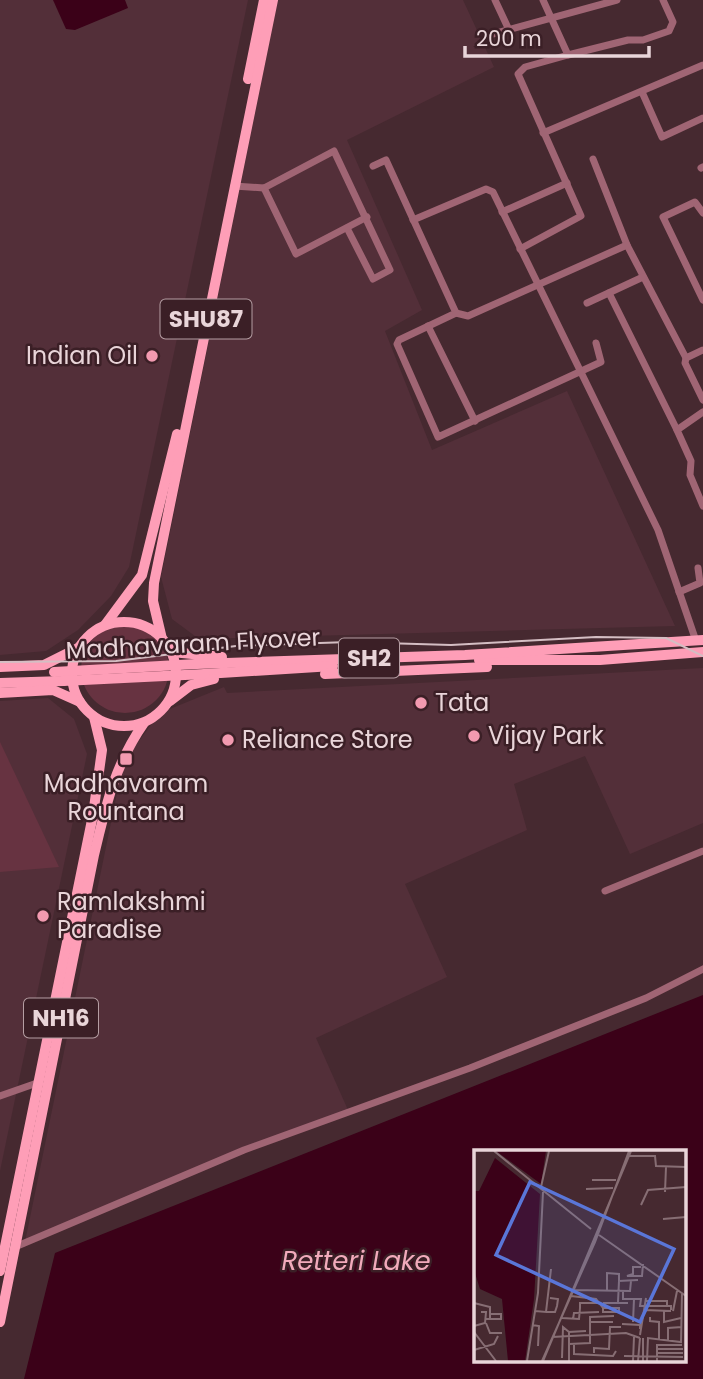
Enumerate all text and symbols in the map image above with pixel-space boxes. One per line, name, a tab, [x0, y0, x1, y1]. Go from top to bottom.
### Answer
scale bar	[465, 14, 649, 58]
text: 200 m	[476, 24, 542, 53]
road number: SHU87	[160, 300, 252, 338]
place label: Indian Oil	[26, 339, 138, 372]
marker: Indian Oil	[144, 348, 160, 364]
street label: Madhavaram Flyover	[65, 620, 321, 667]
road number: SH2	[339, 638, 399, 678]
place label: Tata	[435, 686, 489, 719]
marker: Tata	[413, 695, 429, 711]
place label: Vijay Park	[488, 719, 604, 752]
place label: Reliance Store	[242, 723, 413, 756]
marker: Vijay Park	[466, 728, 482, 744]
marker: Reliance Store	[220, 732, 236, 748]
marker: Madhavaram Rountana	[118, 751, 134, 767]
place label: Madhavaram Rountana	[44, 767, 208, 828]
place label: Ramlakshmi Paradise	[57, 885, 206, 946]
marker: Ramlakshmi Paradise	[35, 908, 51, 924]
road number: NH16	[24, 998, 98, 1037]
inset map	[474, 1150, 686, 1362]
water label: Retteri Lake	[281, 1243, 431, 1279]

